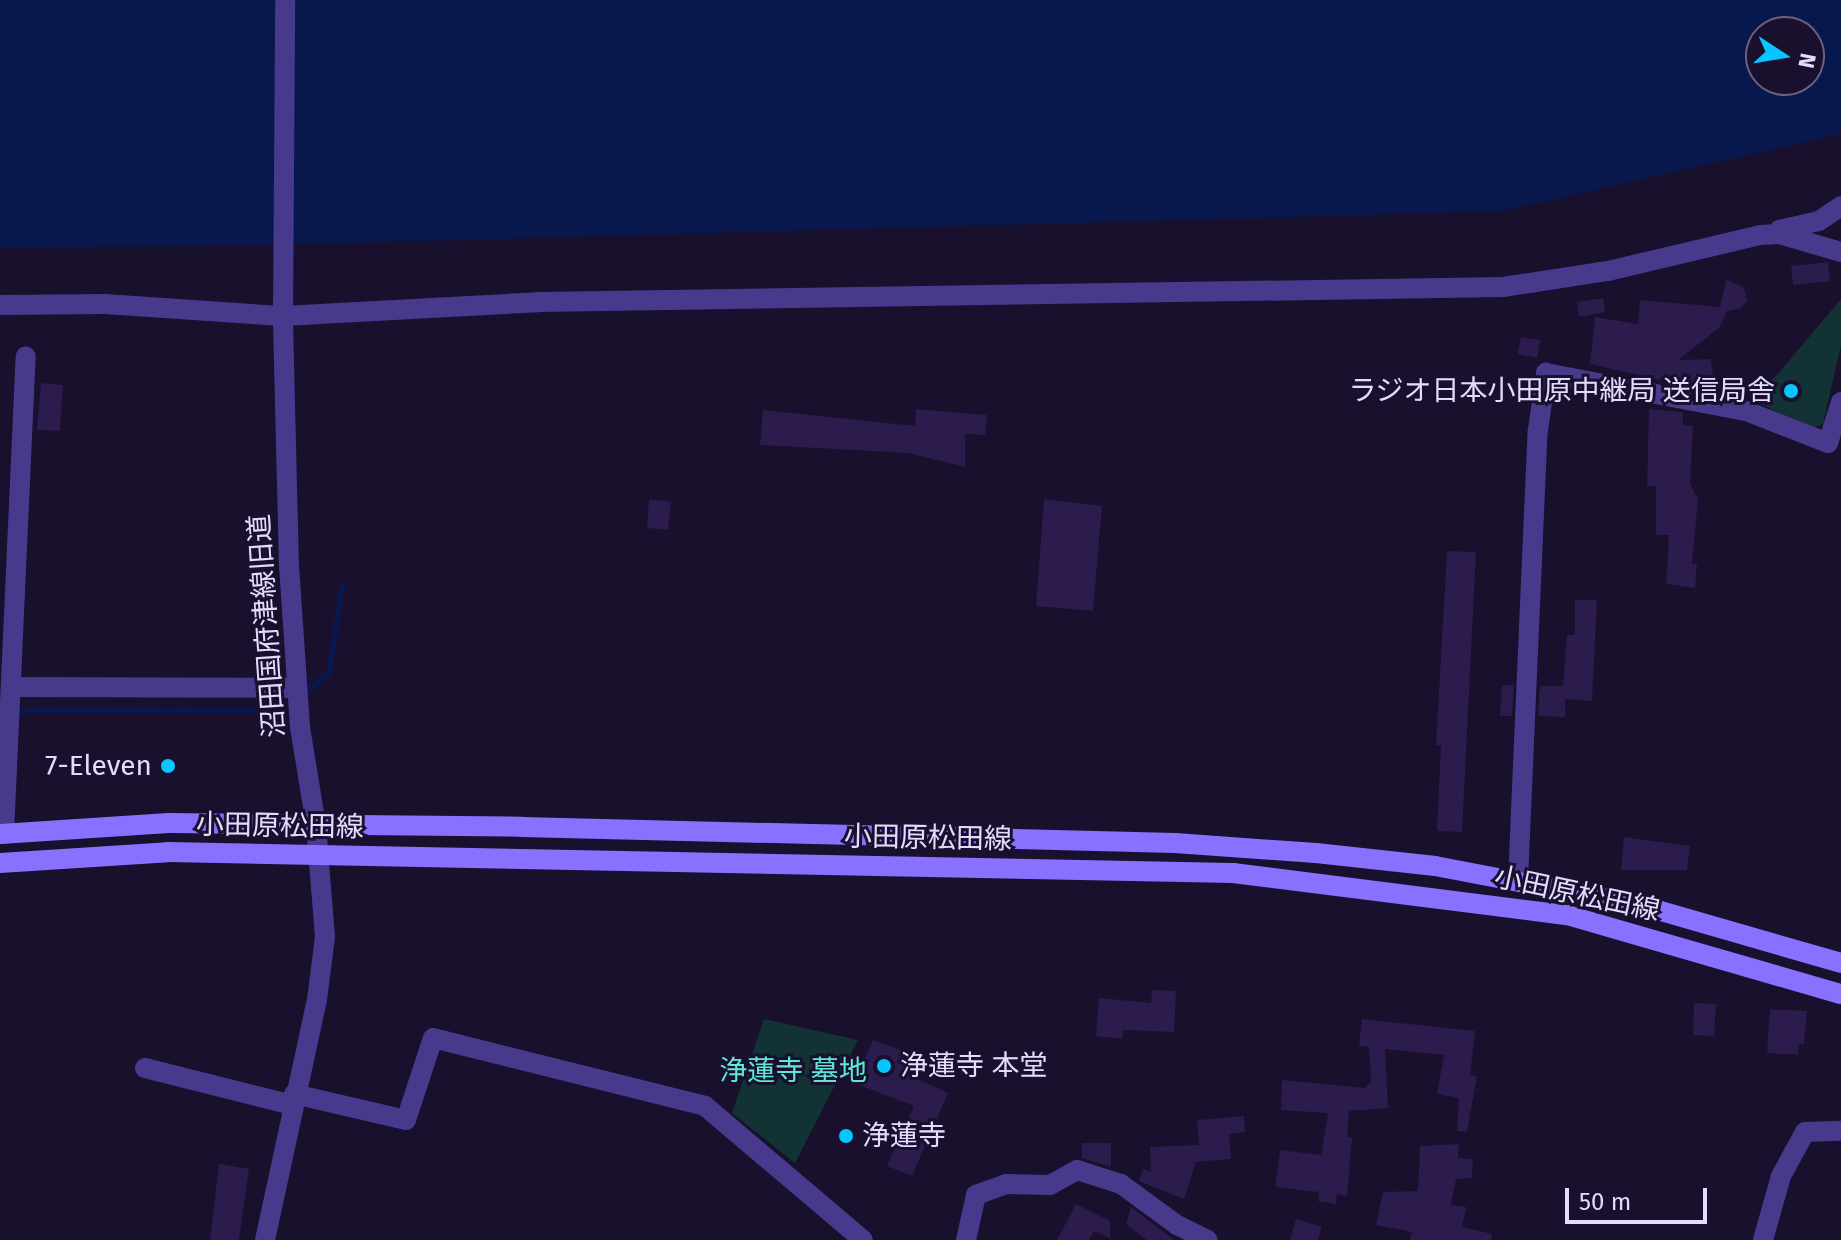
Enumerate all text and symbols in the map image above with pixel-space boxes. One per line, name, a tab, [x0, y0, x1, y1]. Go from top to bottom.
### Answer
north arrow	[1745, 16, 1825, 96]
text: N	[1792, 51, 1822, 71]
place label: ラジオ日本小田原中継局 送信局舎	[1348, 374, 1775, 408]
marker: ラジオ日本小田原中継局 送信局舎	[1782, 382, 1800, 400]
street label: 沼田国府津線旧道	[242, 513, 292, 739]
place label: 7-Eleven	[45, 749, 152, 783]
marker: 7-Eleven	[159, 757, 177, 775]
street label: 小田原松田線	[196, 808, 364, 844]
street label: 小田原松田線	[844, 820, 1012, 856]
street label: 小田原松田線	[1491, 860, 1663, 928]
place label: 浄蓮寺 本堂	[900, 1049, 1047, 1083]
park label: 浄蓮寺 墓地	[719, 1054, 867, 1088]
marker: 浄蓮寺 本堂	[875, 1057, 893, 1075]
place label: 浄蓮寺	[862, 1119, 946, 1153]
marker: 浄蓮寺	[837, 1127, 855, 1145]
scale bar	[1569, 1172, 1711, 1222]
text: 50 m	[1579, 1188, 1631, 1216]

